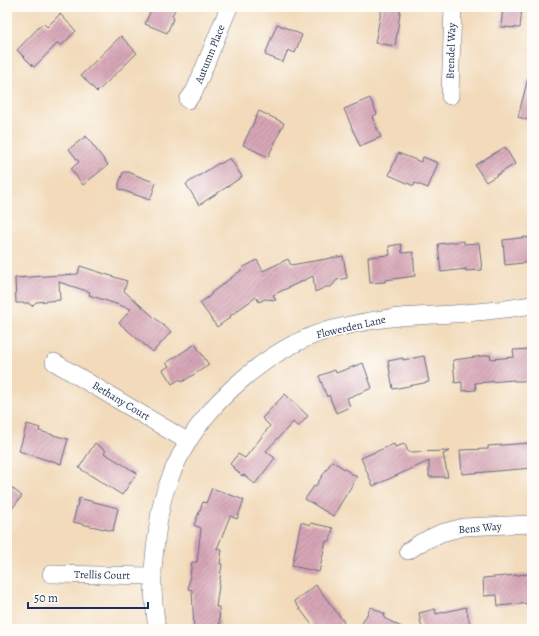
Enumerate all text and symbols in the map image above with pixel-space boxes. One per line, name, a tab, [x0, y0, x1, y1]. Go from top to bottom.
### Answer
street label: Autumn Place	[191, 22, 229, 87]
street label: Brendel Way	[443, 22, 459, 79]
street label: Flowerden Lane	[315, 312, 387, 342]
street label: Bethany Court	[89, 378, 153, 424]
street label: Bens Way	[458, 519, 502, 537]
street label: Trellis Court	[74, 567, 130, 583]
scale bar	[28, 584, 148, 610]
text: 50 m	[34, 590, 58, 606]

